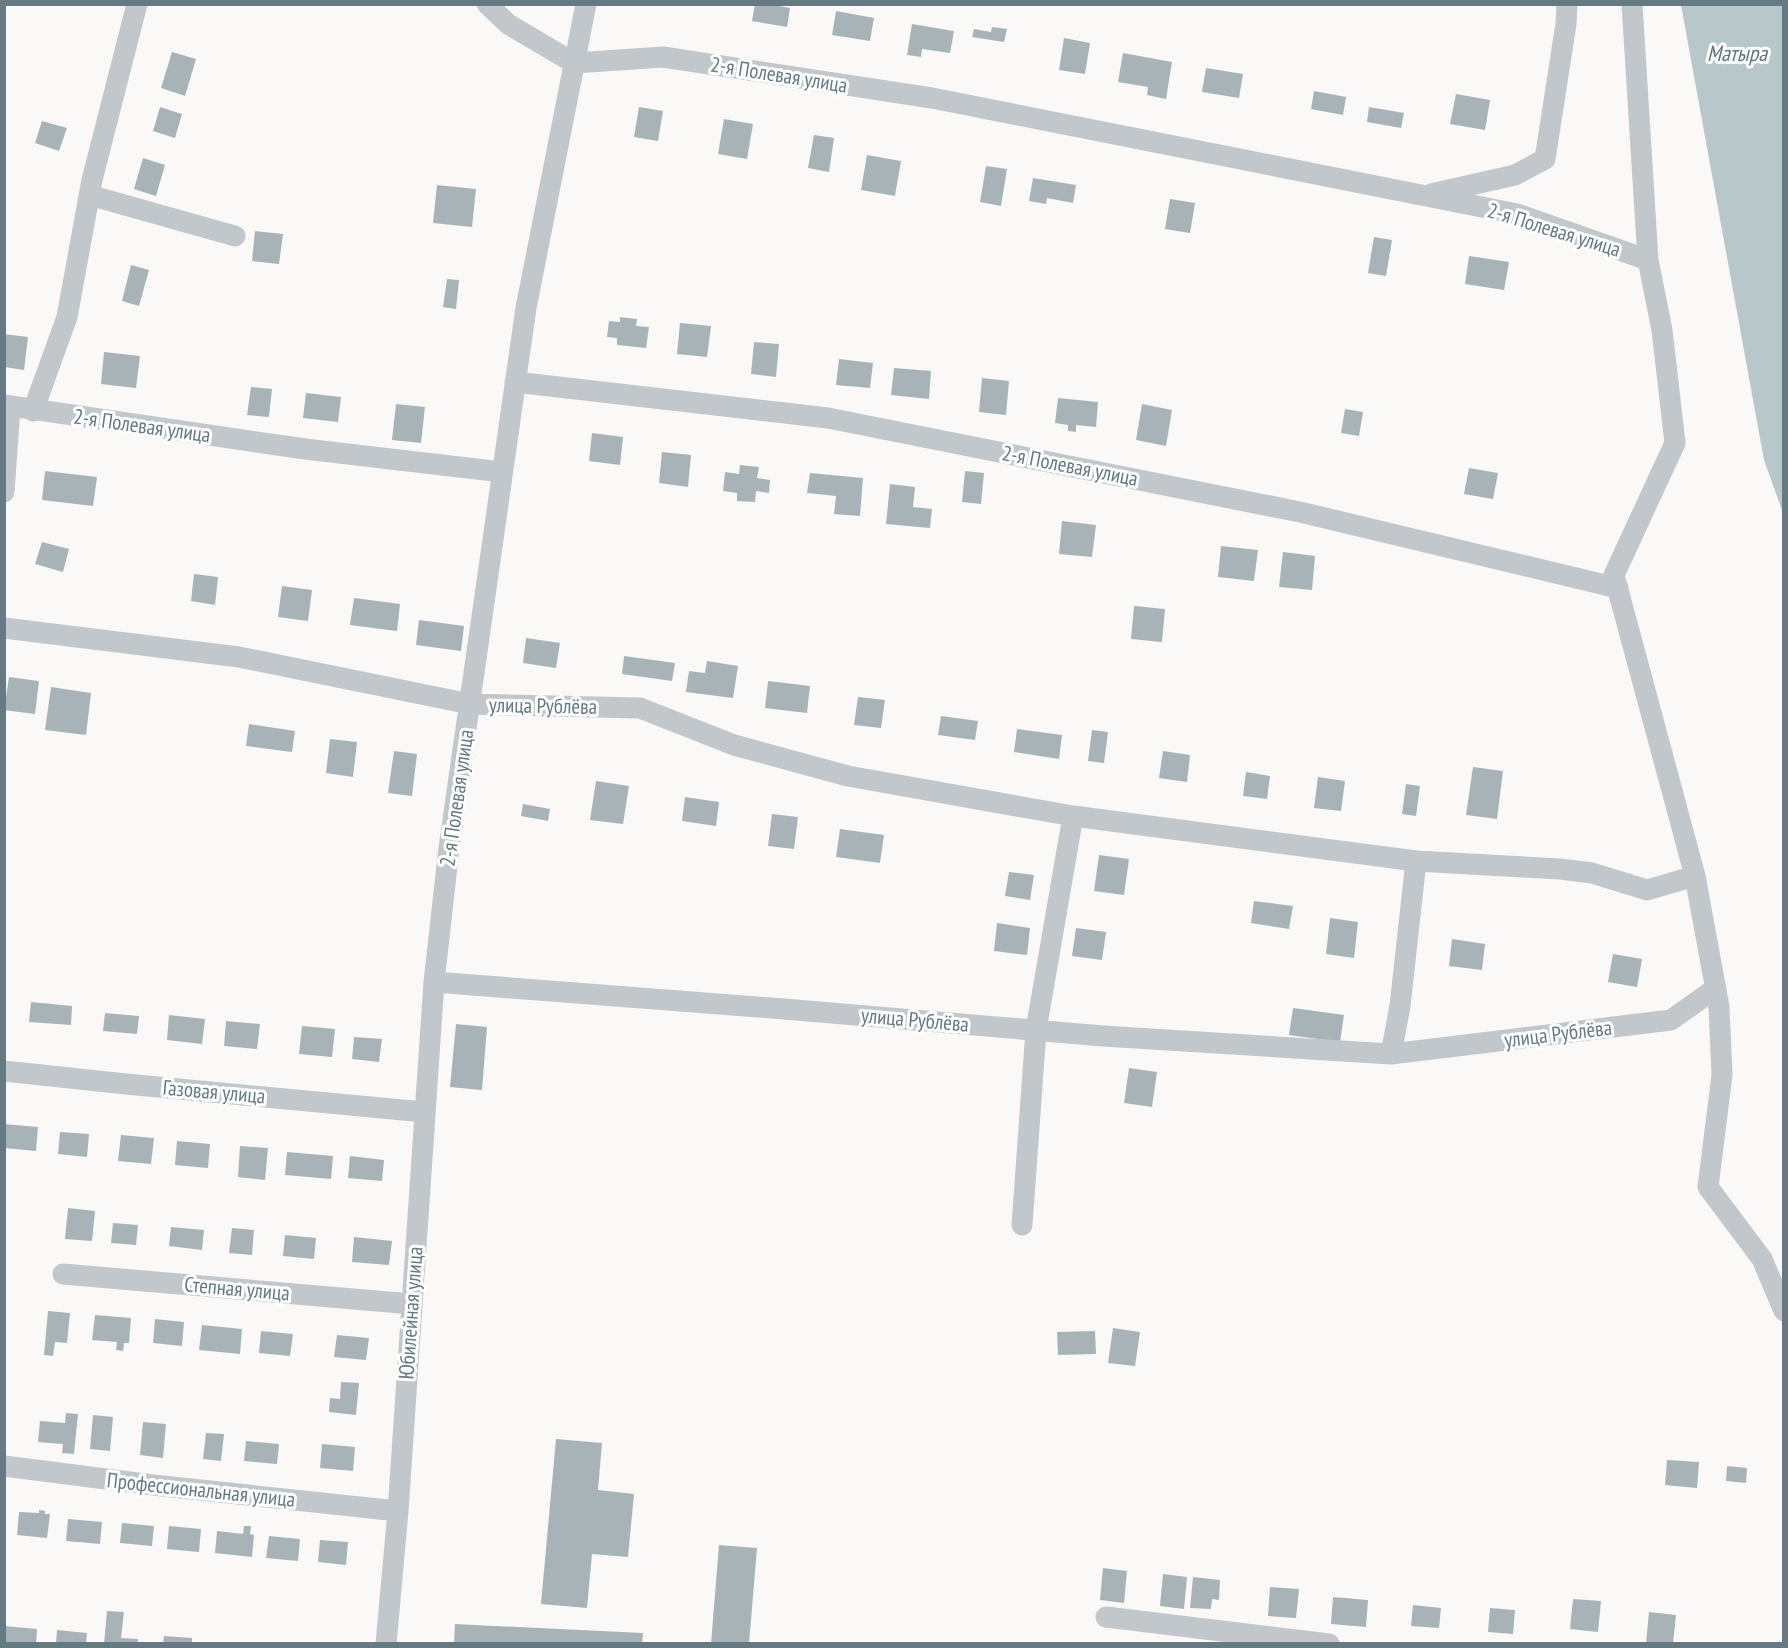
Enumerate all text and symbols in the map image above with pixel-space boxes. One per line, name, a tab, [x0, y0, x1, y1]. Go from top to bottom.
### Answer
water label: Матыра	[1707, 39, 1768, 67]
street label: 2-я Полевая улица	[709, 50, 849, 99]
street label: 2-я Полевая улица	[1484, 196, 1624, 263]
street label: 2-я Полевая улица	[72, 403, 212, 448]
street label: 2-я Полевая улица	[1000, 439, 1140, 492]
street label: улица Рублёва	[489, 691, 597, 720]
street label: 2-я Полевая улица	[434, 728, 479, 868]
street label: улица Рублёва	[860, 1001, 970, 1038]
street label: улица Рублёва	[1503, 1014, 1613, 1053]
street label: Газовая улица	[162, 1074, 266, 1109]
street label: Юбилейная улица	[392, 1246, 429, 1380]
street label: Степная улица	[183, 1270, 291, 1307]
street label: Профессиональная улица	[106, 1466, 297, 1513]

